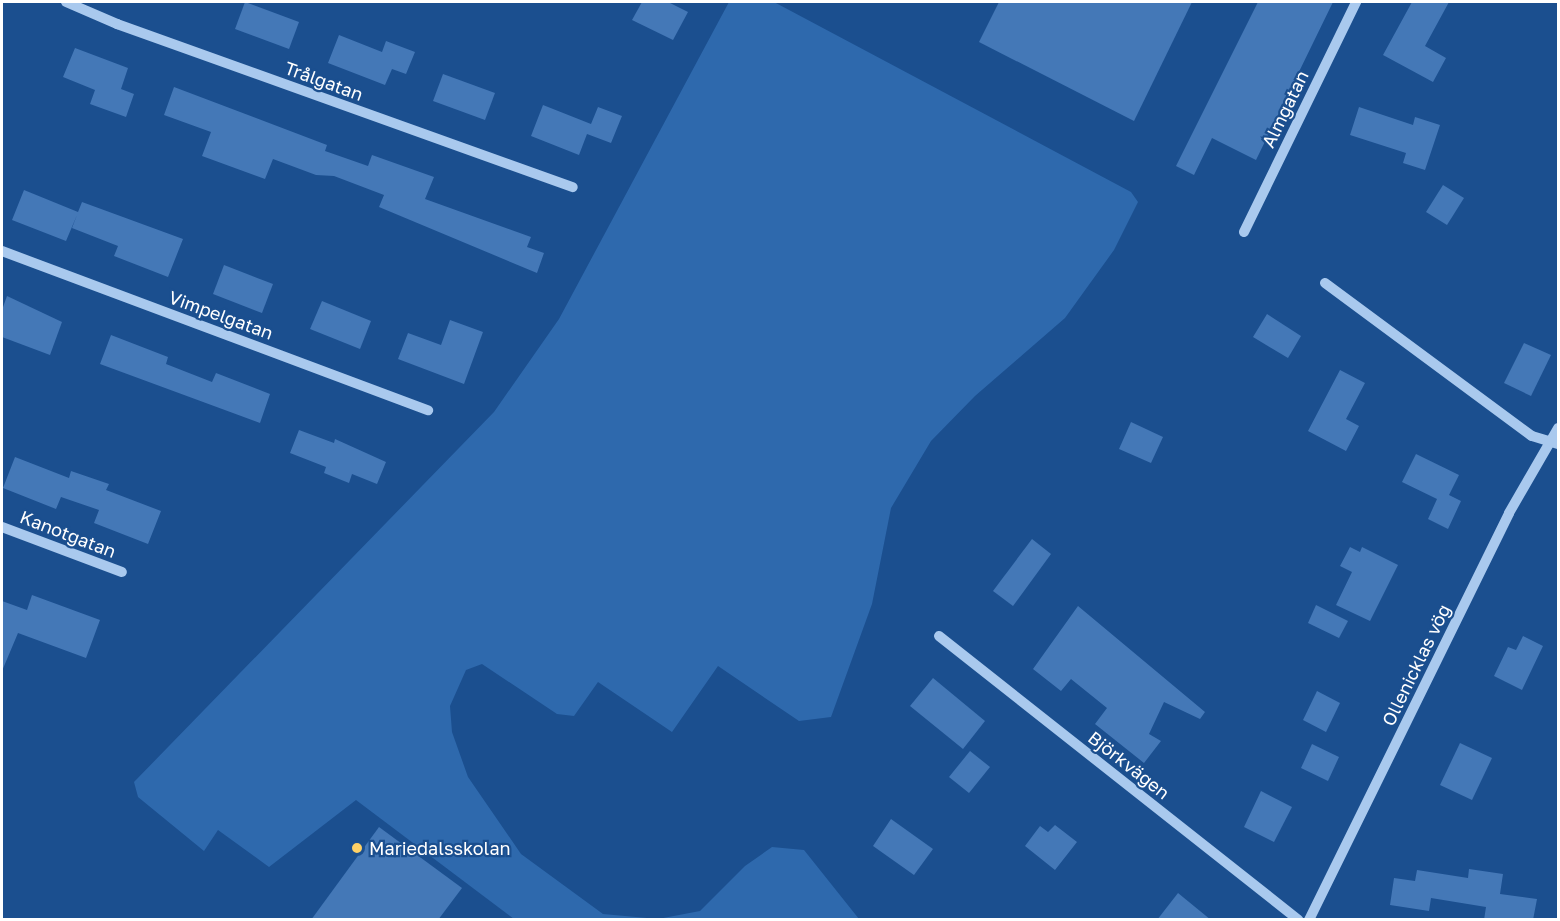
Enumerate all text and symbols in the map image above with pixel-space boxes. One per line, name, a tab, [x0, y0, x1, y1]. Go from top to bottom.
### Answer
street label: Trålgatan	[282, 57, 366, 105]
street label: Almgatan	[1257, 67, 1313, 151]
street label: Vimpelgatan	[166, 286, 276, 344]
street label: Kanotgatan	[17, 506, 119, 562]
street label: Ollenicklas vög	[1377, 601, 1455, 729]
street label: Björkvägen	[1084, 726, 1174, 804]
place label: Mariedalsskolan	[369, 837, 511, 859]
marker: Mariedalsskolan	[350, 841, 364, 855]

